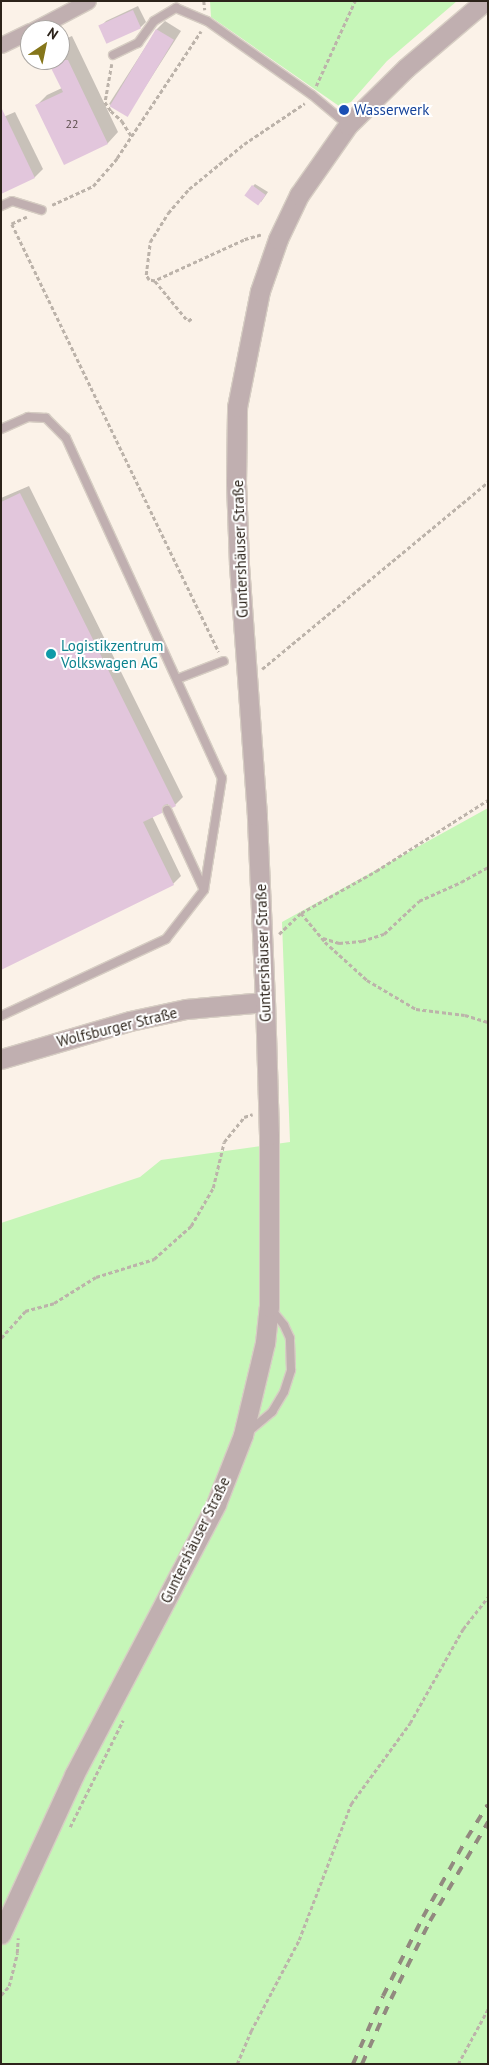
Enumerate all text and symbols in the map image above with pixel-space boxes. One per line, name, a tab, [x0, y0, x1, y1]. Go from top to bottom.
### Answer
north arrow	[20, 20, 70, 70]
text: N	[44, 23, 62, 43]
place label: Wasserwerk	[354, 101, 429, 119]
marker: Wasserwerk	[338, 104, 350, 116]
house number: 22	[65, 117, 79, 131]
street label: Guntershäuser Straße	[229, 480, 251, 618]
place label: Logistikzentrum Volkswagen AG	[61, 636, 163, 671]
marker: Logistikzentrum Volkswagen AG	[45, 648, 57, 660]
street label: Guntershäuser Straße	[252, 884, 274, 1022]
street label: Wolfsburger Straße	[55, 1003, 179, 1051]
street label: Guntershäuser Straße	[157, 1474, 233, 1606]

